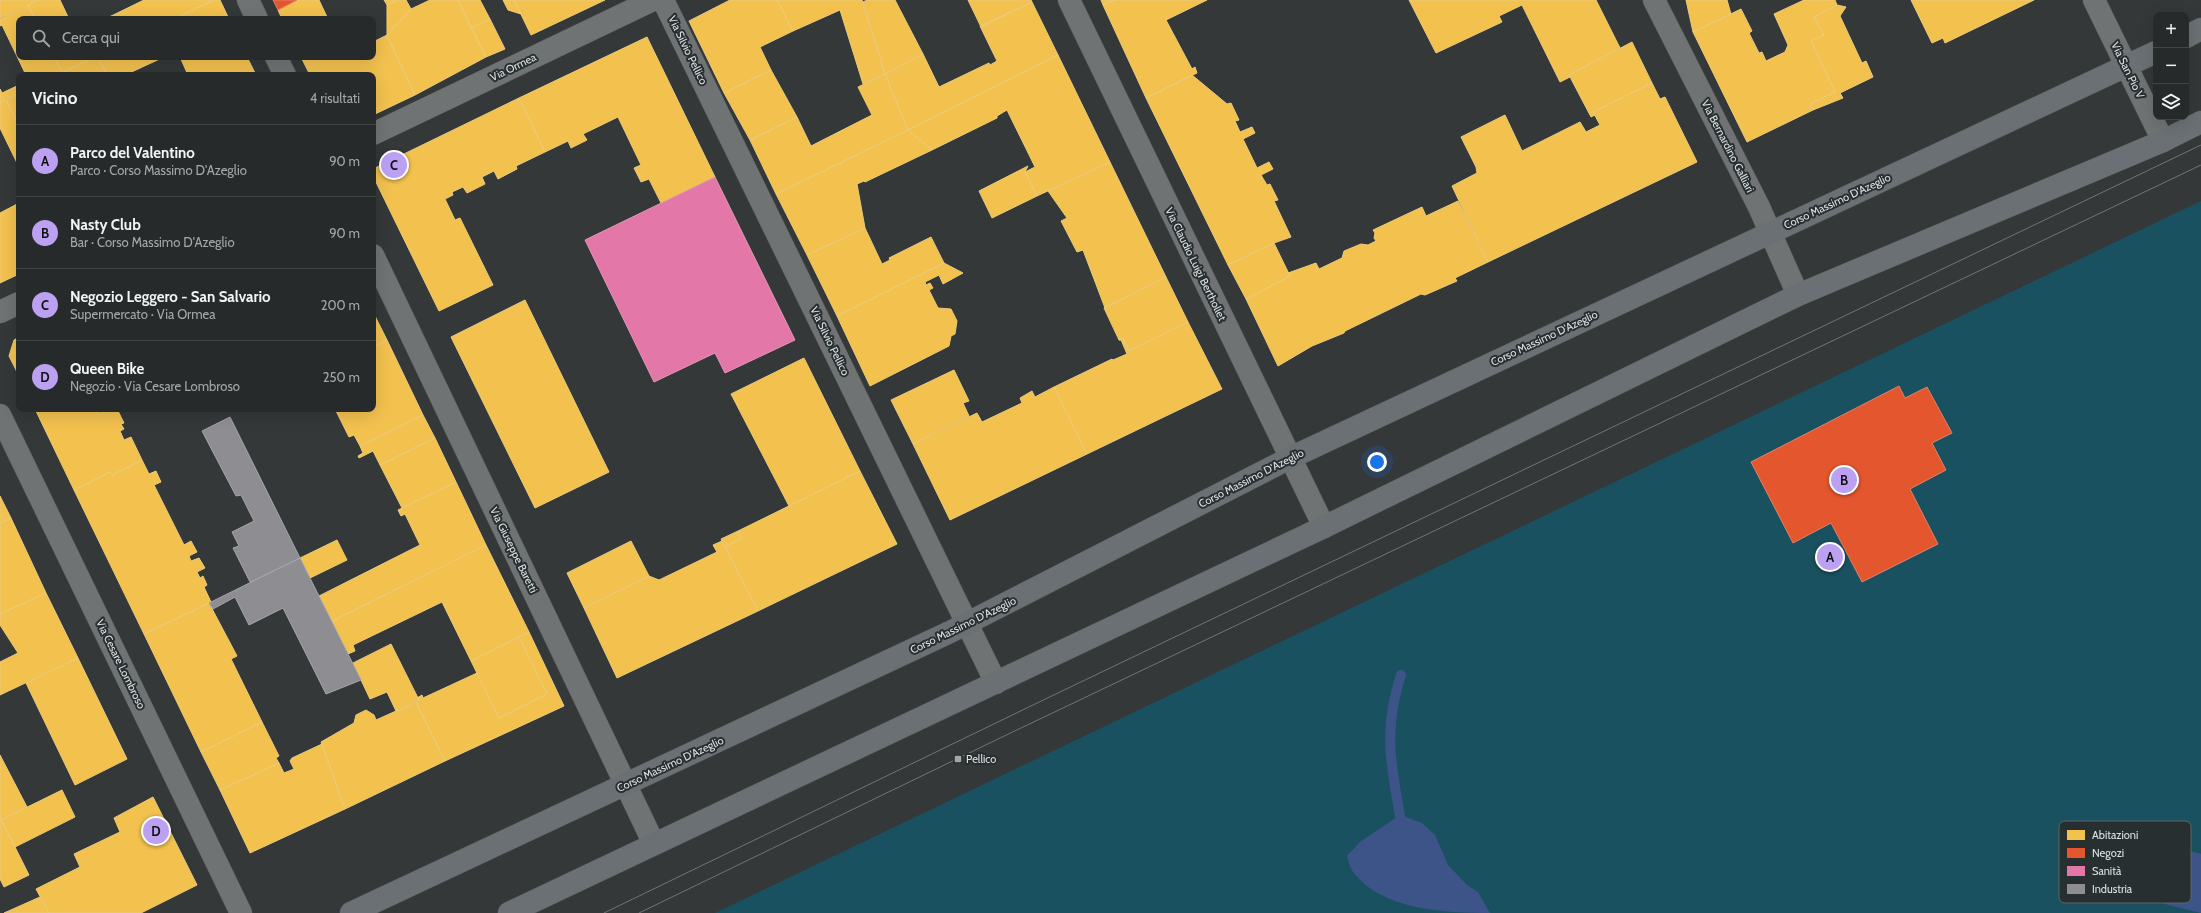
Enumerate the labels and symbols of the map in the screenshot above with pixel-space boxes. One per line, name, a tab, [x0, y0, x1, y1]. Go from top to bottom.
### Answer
street label: Via Silvio Pellico	[665, 13, 711, 87]
street label: Via San Pio V	[2108, 39, 2148, 101]
street label: Via Ormea	[488, 49, 539, 84]
street label: Via Bernardino Galliari	[1699, 97, 1757, 195]
pin: C	[381, 150, 407, 180]
street label: Corso Massimo D'Azeglio	[1781, 170, 1893, 232]
street label: Via Claudio Luigi Berthollet	[1162, 205, 1230, 323]
street label: Via Silvio Pellico	[807, 304, 853, 378]
street label: Corso Massimo D'Azeglio	[1488, 307, 1600, 369]
street label: Corso Massimo D'Azeglio	[1196, 445, 1306, 511]
your location	[1367, 452, 1387, 472]
pin: B	[1831, 465, 1857, 495]
street label: Via Giuseppe Baretti	[487, 505, 541, 595]
pin: A	[1817, 542, 1843, 572]
street label: Corso Massimo D'Azeglio	[908, 593, 1018, 657]
street label: Via Cesare Lombroso	[93, 617, 149, 711]
street label: Corso Massimo D'Azeglio	[614, 733, 726, 795]
place label: Pellico	[966, 752, 996, 766]
marker: Pellico	[953, 754, 963, 764]
pin: D	[143, 816, 169, 846]
legend	[2059, 821, 2191, 903]
text: Abitazioni	[2092, 828, 2138, 842]
text: Negozi	[2092, 846, 2124, 860]
text: Sanità	[2092, 864, 2122, 878]
text: Industria	[2092, 882, 2133, 896]

